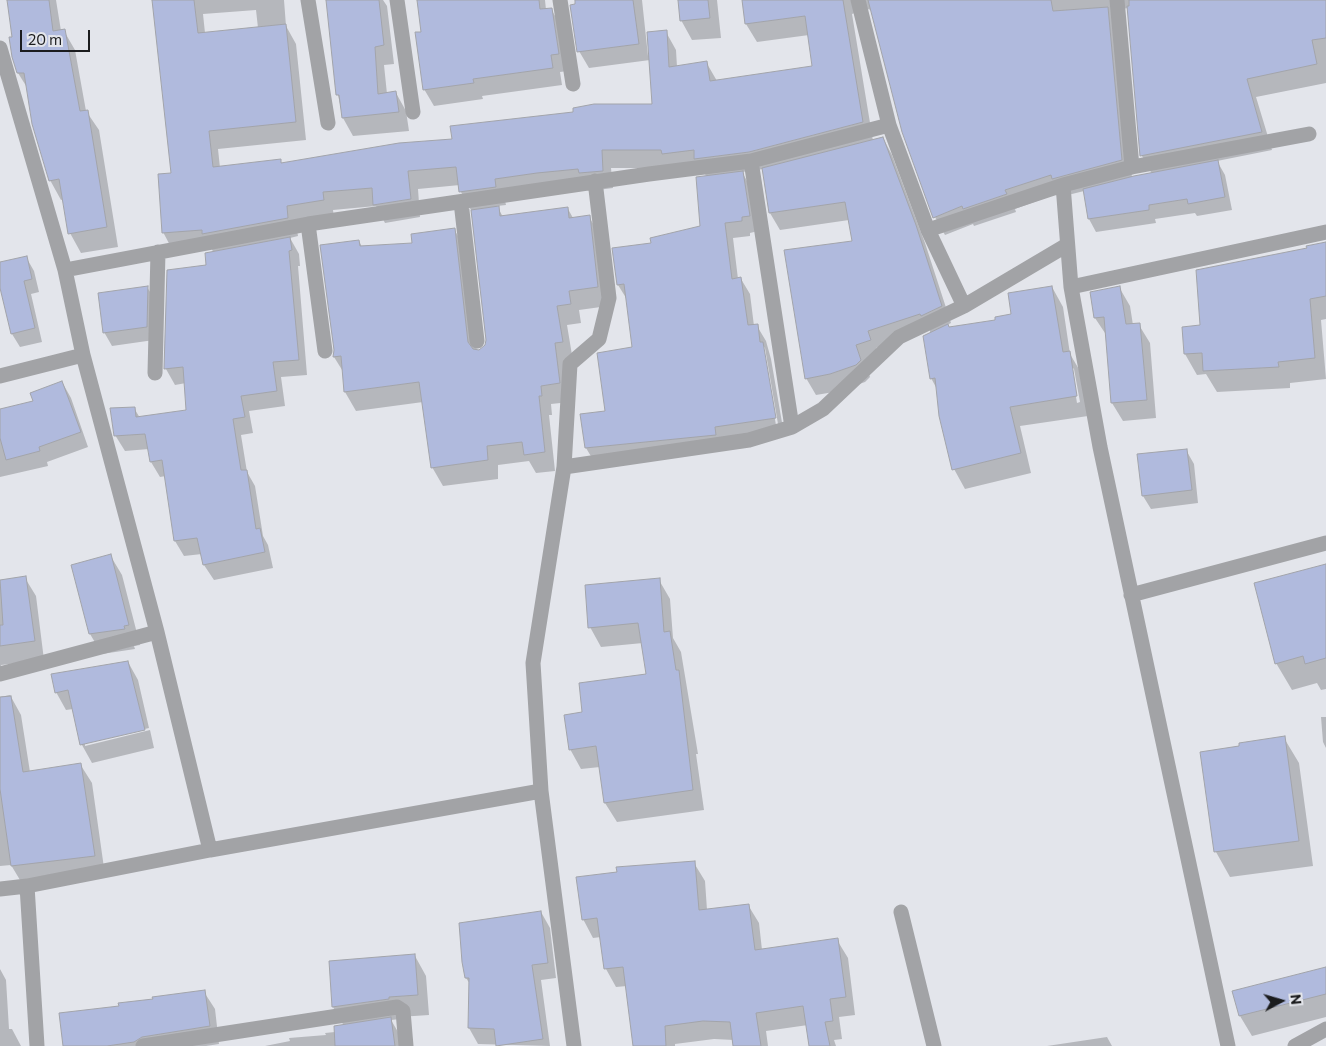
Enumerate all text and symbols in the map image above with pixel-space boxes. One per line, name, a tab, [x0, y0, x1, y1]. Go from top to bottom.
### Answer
scale bar	[22, 20, 92, 52]
text: 20 m	[28, 30, 62, 48]
north arrow	[1256, 976, 1306, 1026]
text: N	[1287, 993, 1305, 1005]

